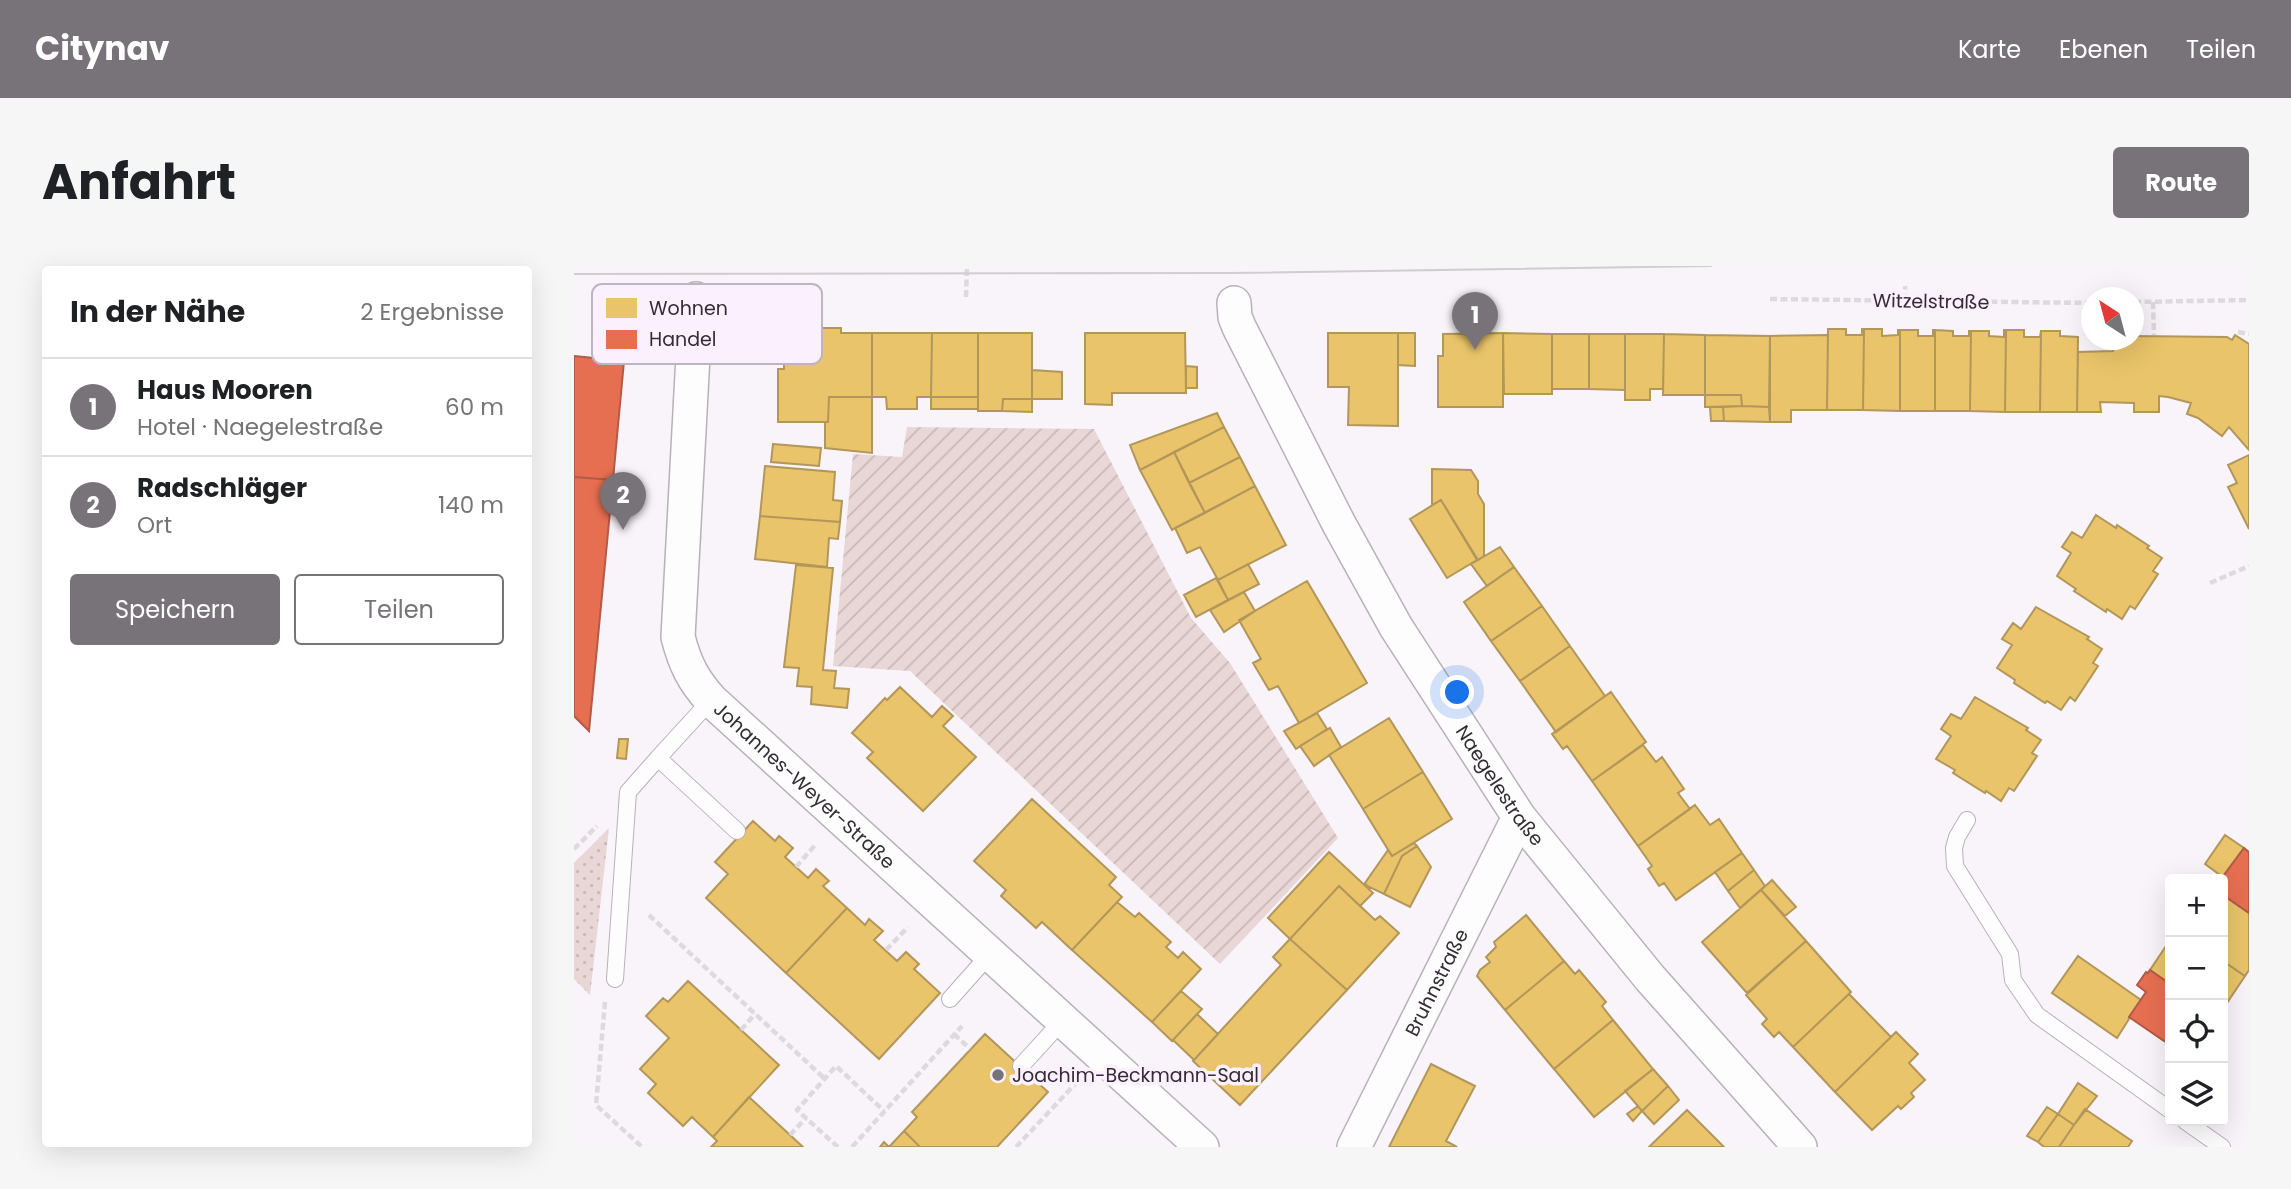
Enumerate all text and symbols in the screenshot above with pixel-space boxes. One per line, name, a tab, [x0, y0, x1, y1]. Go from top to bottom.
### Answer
text: Citynav	[35, 25, 169, 72]
text: Karte	[1958, 33, 2021, 66]
text: Ebenen	[2059, 33, 2148, 66]
text: Teilen	[2186, 33, 2256, 66]
button: Route	[2113, 147, 2249, 218]
text: Anfahrt	[42, 148, 236, 216]
legend	[592, 284, 822, 364]
street label: Witzelstraße	[1872, 287, 1990, 316]
north arrow	[2081, 287, 2144, 350]
text: In der Nähe	[70, 290, 245, 333]
pin: 1	[1452, 292, 1498, 350]
text: Wohnen	[649, 295, 728, 322]
text: 2 Ergebnisse	[360, 296, 504, 328]
text: Handel	[649, 326, 716, 353]
text: Haus Mooren	[137, 372, 313, 408]
text: 1	[89, 391, 97, 423]
text: 60 m	[445, 391, 504, 423]
text: Hotel · Naegelestraße	[137, 411, 383, 443]
text: Radschläger	[137, 470, 307, 506]
pin: 2	[600, 472, 646, 530]
text: 2	[86, 489, 100, 521]
text: 140 m	[438, 489, 504, 521]
text: Ort	[137, 509, 172, 541]
button: Speichern	[70, 574, 280, 645]
button: Teilen	[294, 574, 504, 645]
your location	[1440, 675, 1474, 709]
street label: Johannes-Weyer-Straße	[708, 696, 901, 875]
street label: Naegelestraße	[1449, 720, 1550, 852]
map controls	[2165, 874, 2228, 1126]
button: +	[2165, 874, 2228, 937]
street label: Bruhnstraße	[1399, 924, 1475, 1041]
button: −	[2165, 937, 2228, 1000]
button: locate	[2165, 1000, 2228, 1063]
place label: Joachim-Beckmann-Saal	[1012, 1062, 1259, 1089]
button: layers	[2165, 1063, 2228, 1126]
marker: Joachim-Beckmann-Saal	[990, 1067, 1006, 1083]

